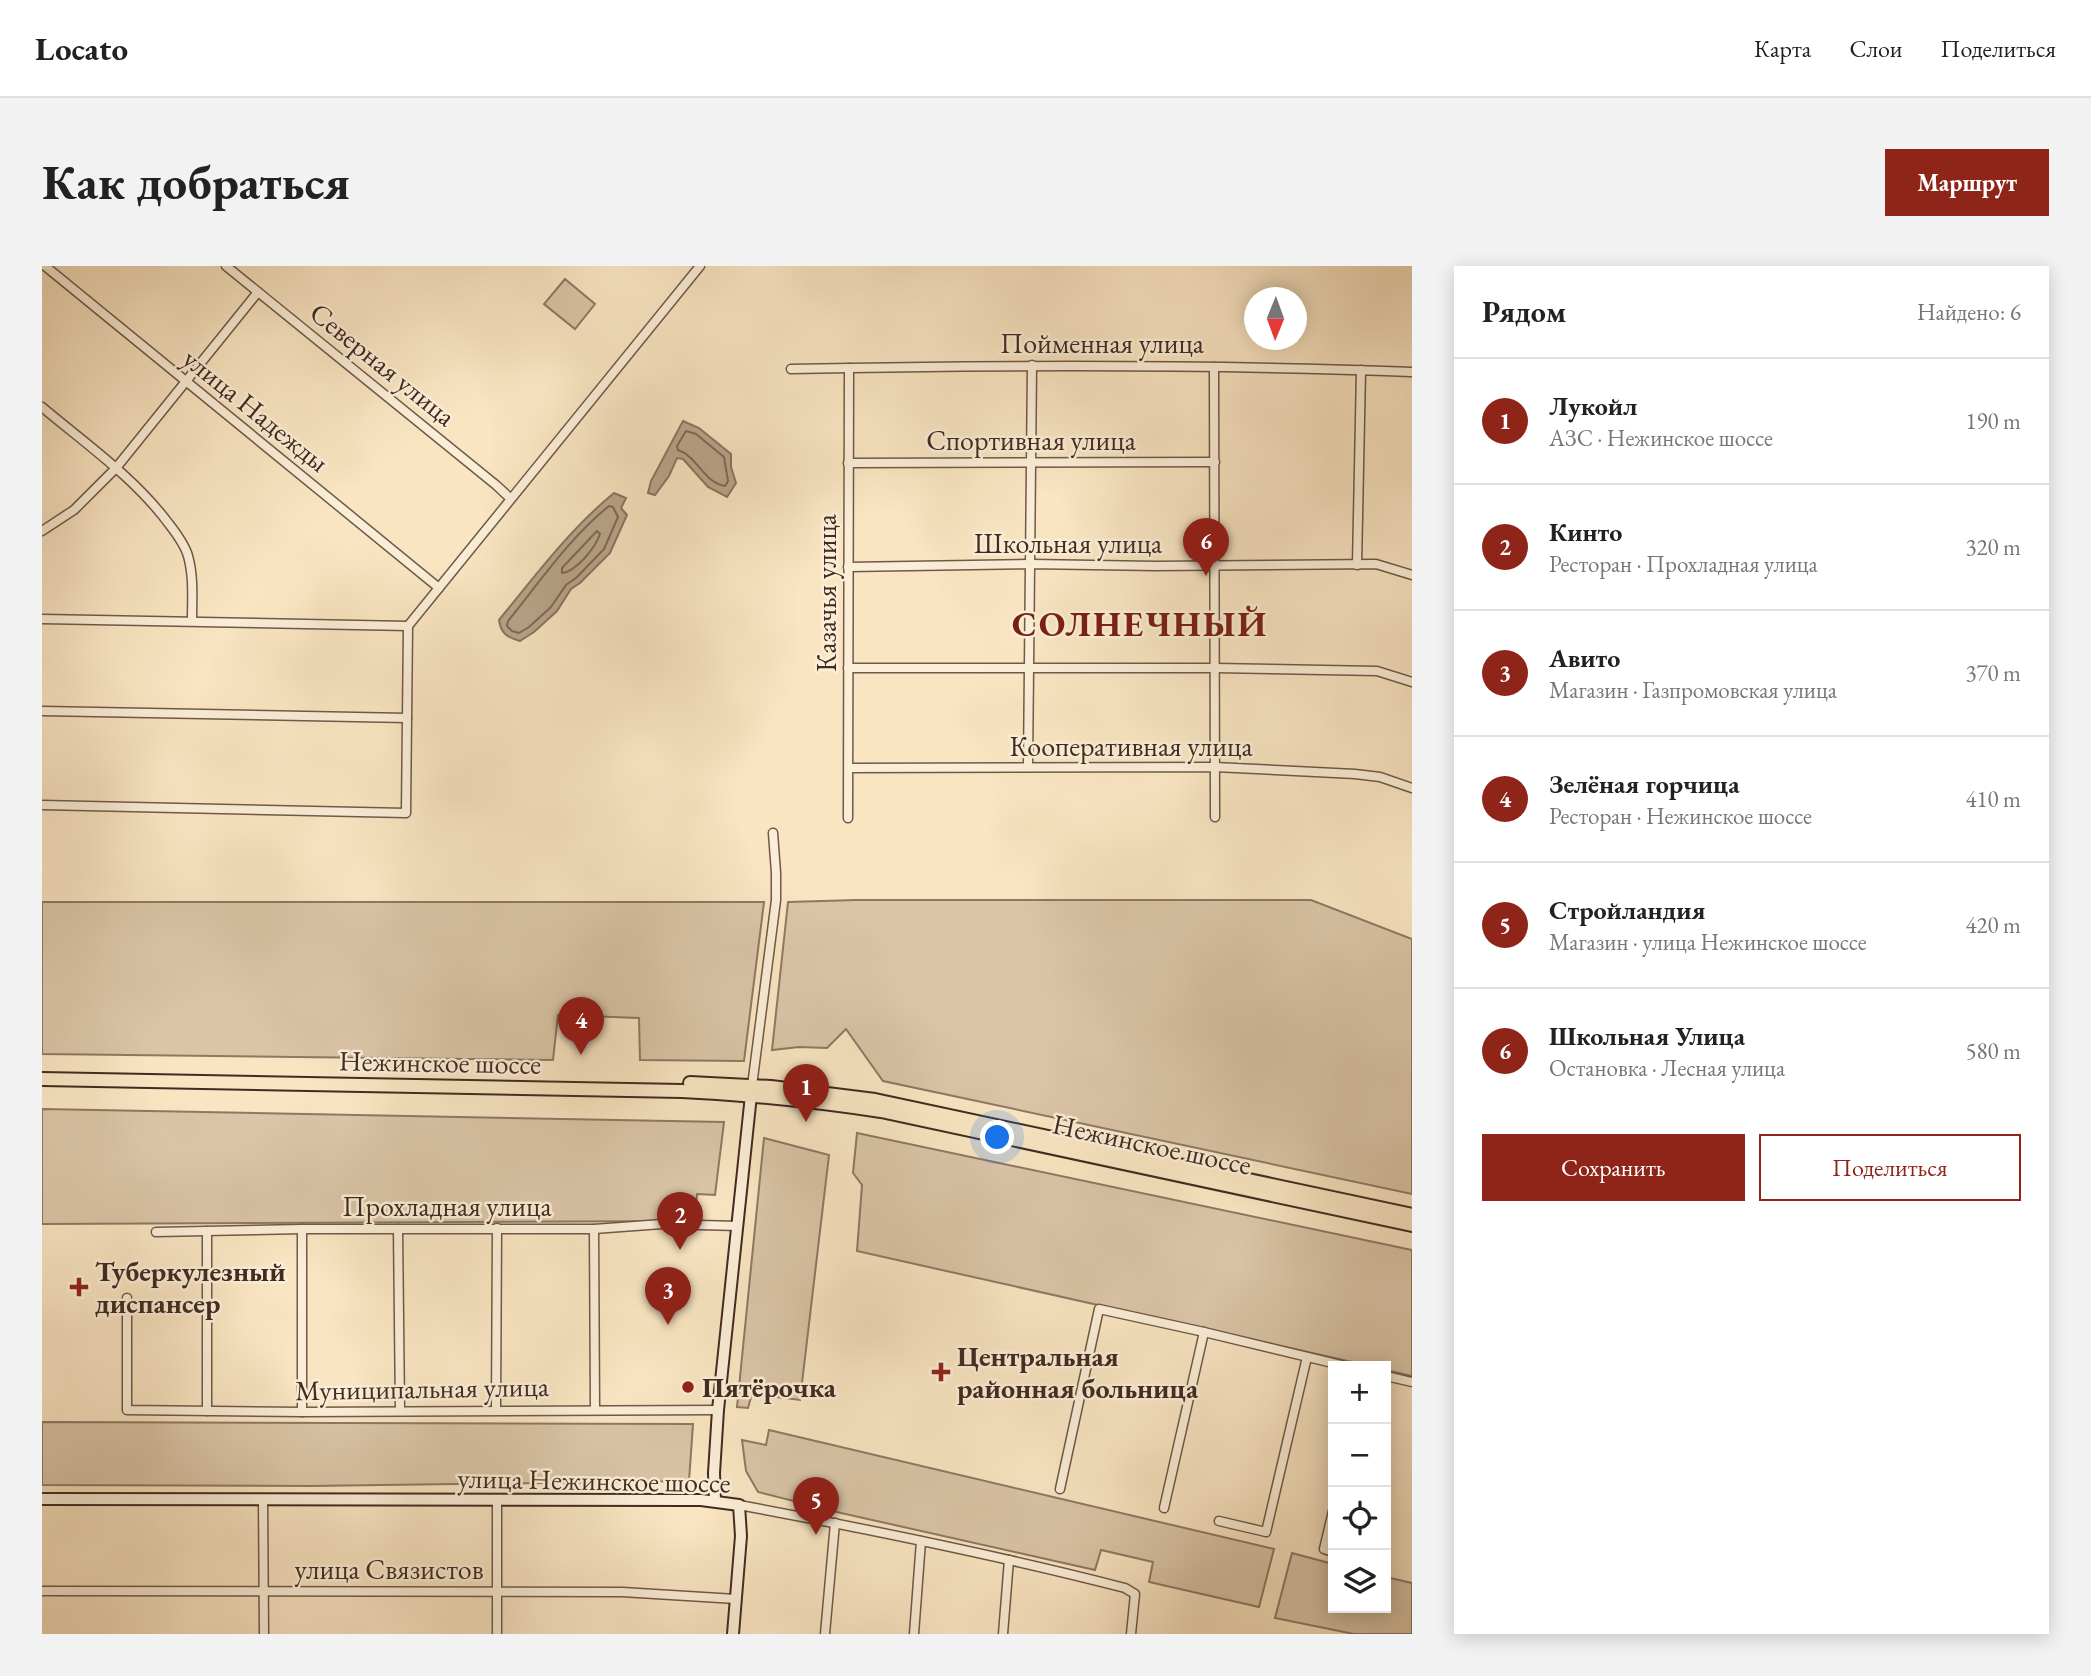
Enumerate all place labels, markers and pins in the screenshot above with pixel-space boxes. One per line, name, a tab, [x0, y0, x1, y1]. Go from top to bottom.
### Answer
pin: 6	[1183, 518, 1229, 576]
pin: 4	[558, 997, 604, 1055]
pin: 1	[783, 1064, 829, 1122]
pin: 2	[657, 1192, 703, 1250]
place label: Туберкулезный диспансер	[95, 1253, 286, 1321]
pin: 3	[645, 1267, 691, 1325]
marker: Туберкулезный диспансер	[69, 1277, 89, 1297]
place label: Центральная районная больница	[957, 1338, 1199, 1406]
marker: Центральная районная больница	[931, 1362, 951, 1382]
place label: Пятёрочка	[702, 1369, 837, 1405]
marker: Пятёрочка	[680, 1379, 696, 1395]
pin: 5	[793, 1477, 839, 1535]

